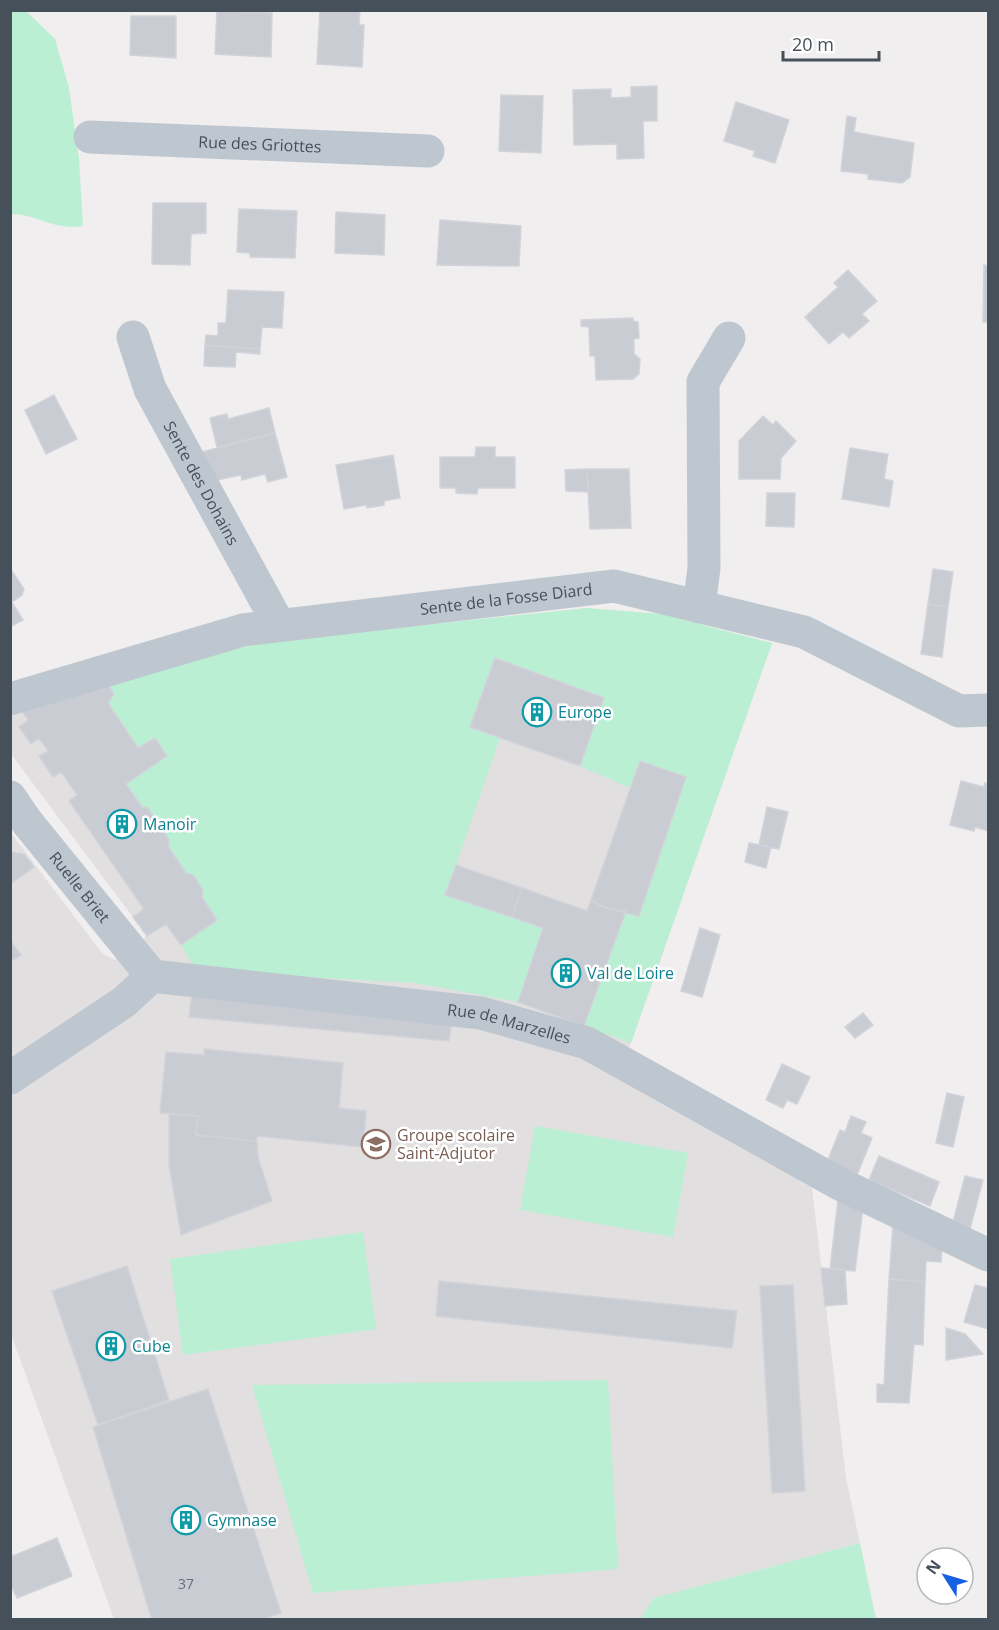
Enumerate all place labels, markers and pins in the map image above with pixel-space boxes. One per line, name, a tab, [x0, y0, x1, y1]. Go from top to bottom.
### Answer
building icon: Europe	[521, 696, 553, 728]
place label: Europe	[558, 701, 612, 723]
building icon: Manoir	[106, 808, 138, 840]
place label: Manoir	[143, 813, 197, 835]
building icon: Val de Loire	[550, 957, 582, 989]
place label: Val de Loire	[587, 962, 674, 984]
place label: Groupe scolaire Saint-Adjutor	[397, 1124, 515, 1164]
school or university icon: Groupe scolaire Saint-Adjutor	[360, 1128, 392, 1160]
building icon: Cube	[95, 1330, 127, 1362]
place label: Cube	[132, 1335, 171, 1357]
building icon: Gymnase	[170, 1504, 202, 1536]
place label: Gymnase	[207, 1509, 277, 1531]

